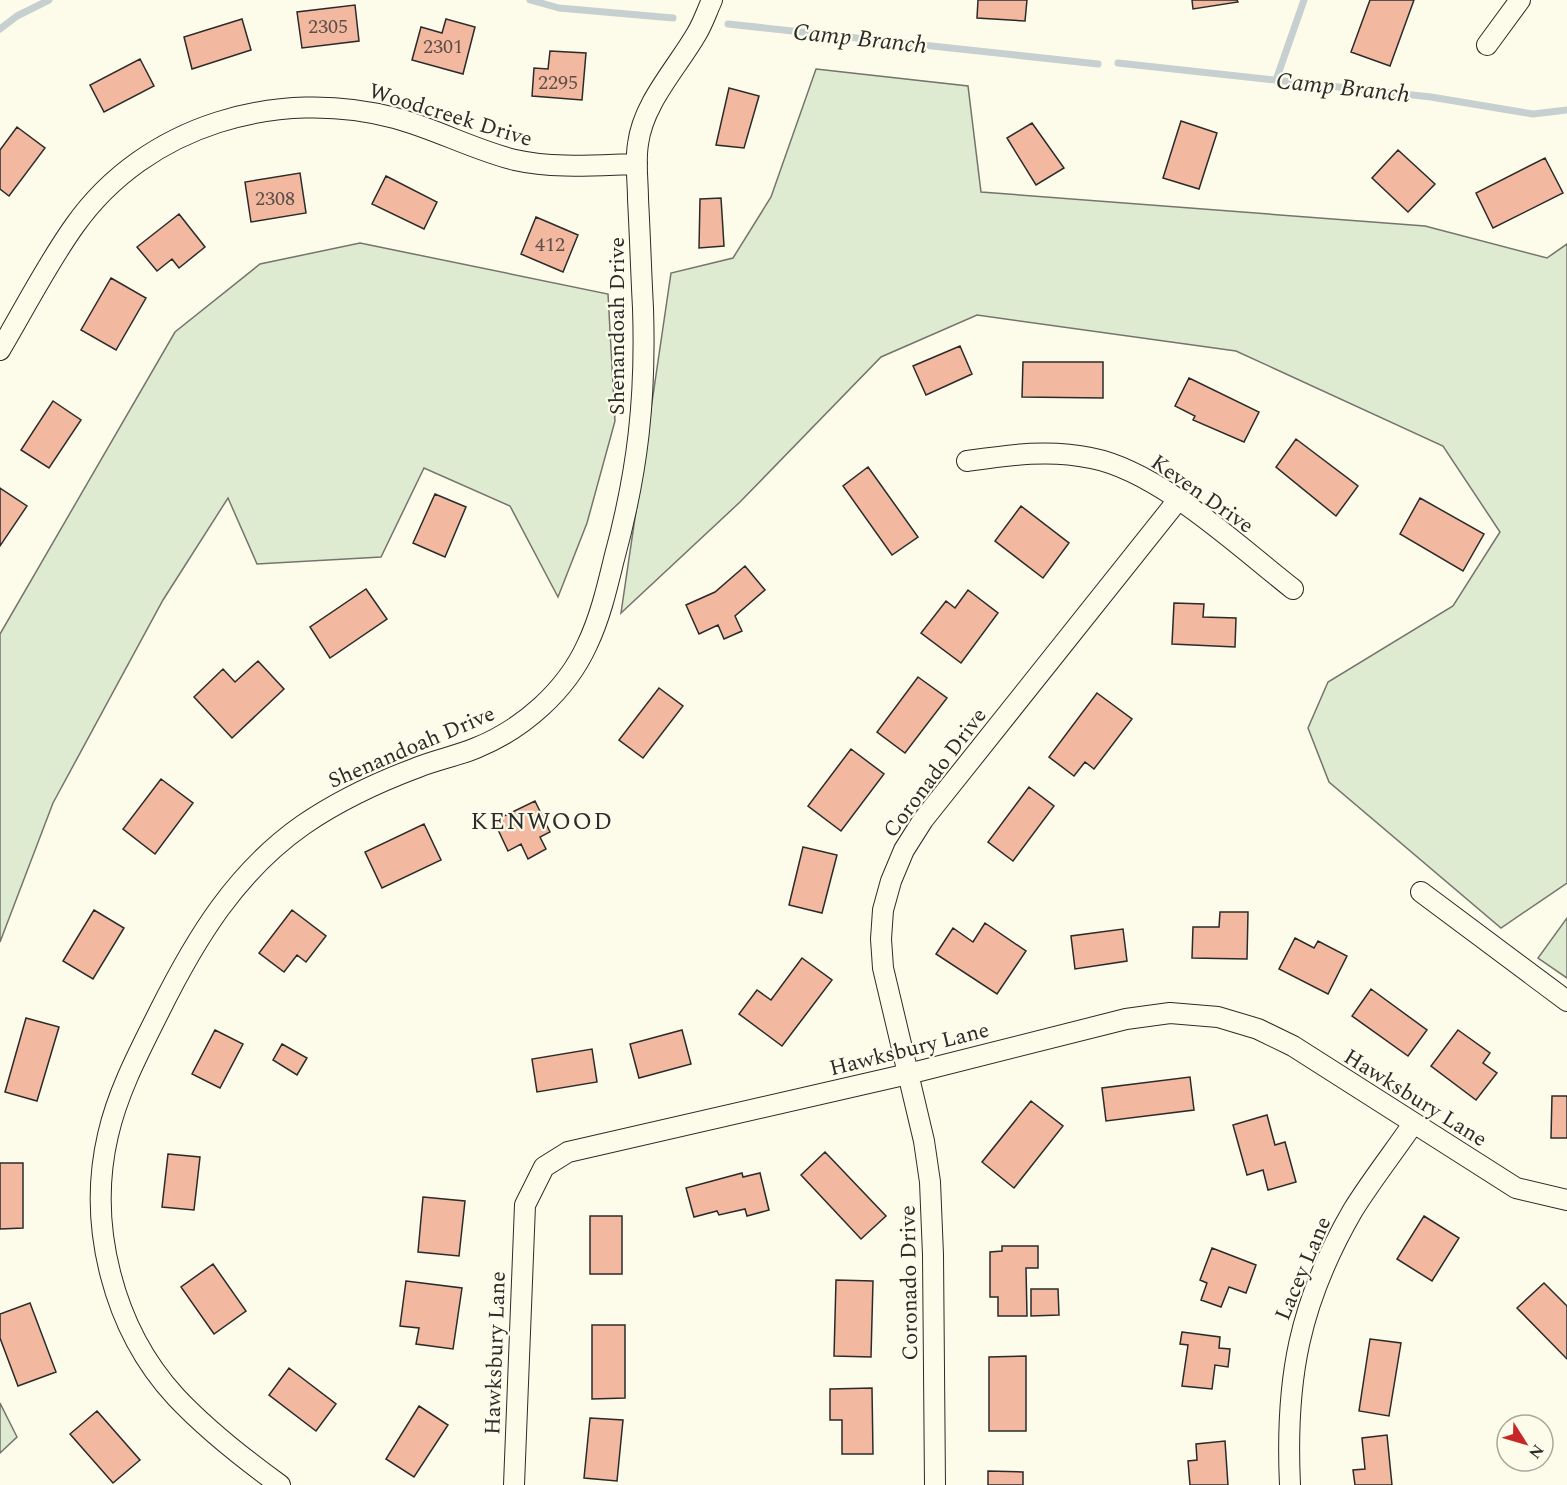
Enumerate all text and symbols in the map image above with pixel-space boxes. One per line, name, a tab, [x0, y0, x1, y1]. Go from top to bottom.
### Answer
house number: 2305	[308, 12, 348, 42]
water label: Camp Branch	[791, 14, 929, 64]
house number: 2301	[423, 32, 463, 62]
water label: Camp Branch	[1274, 63, 1412, 113]
house number: 2295	[538, 68, 578, 98]
street label: Woodcreek Drive	[365, 75, 537, 156]
house number: 2308	[255, 184, 295, 214]
house number: 412	[535, 230, 565, 260]
street label: Shenandoah Drive	[601, 237, 634, 415]
street label: Keven Drive	[1144, 446, 1261, 542]
street label: Shenandoah Drive	[323, 697, 500, 797]
street label: Coronado Drive	[875, 701, 995, 845]
district label: KENWOOD	[471, 804, 613, 840]
street label: Hawksbury Lane	[826, 1014, 993, 1085]
street label: Hawksbury Lane	[1337, 1041, 1493, 1156]
street label: Coronado Drive	[892, 1205, 927, 1361]
street label: Lacey Lane	[1267, 1211, 1340, 1326]
street label: Hawksbury Lane	[476, 1271, 515, 1436]
north arrow	[1495, 1413, 1555, 1473]
text: N	[1523, 1439, 1550, 1464]

